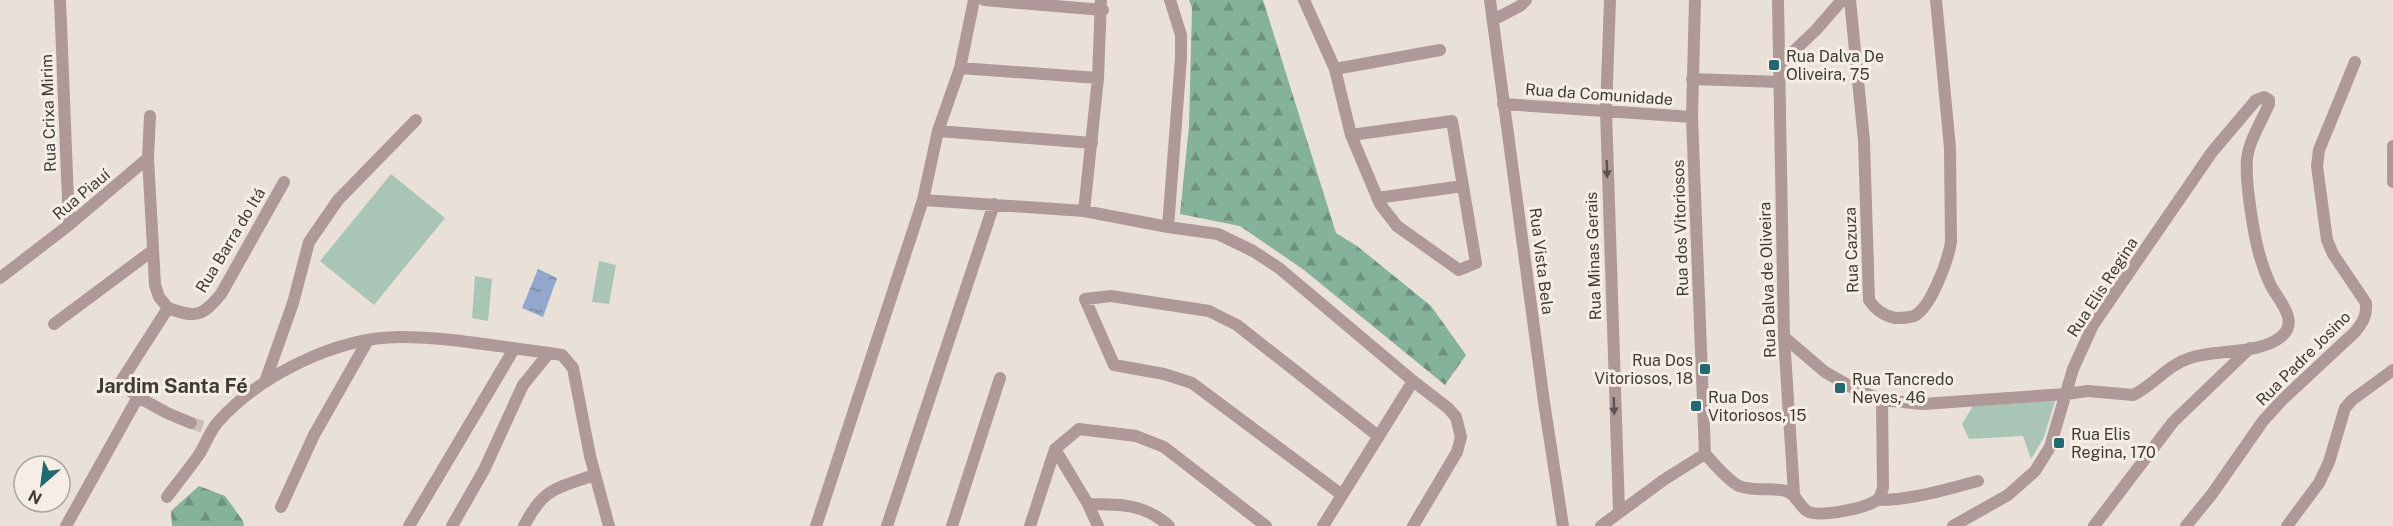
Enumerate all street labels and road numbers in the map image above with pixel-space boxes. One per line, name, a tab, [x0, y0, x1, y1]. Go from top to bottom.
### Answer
street label: Rua Crixa Mirim	[37, 54, 60, 172]
street label: Rua da Comunidade	[1524, 80, 1674, 109]
street label: Rua dos Vitoriosos	[1669, 159, 1692, 297]
street label: Rua Piauí	[49, 164, 115, 224]
street label: Rua Barra do Itá	[192, 184, 269, 296]
street label: Rua Minas Gerais	[1582, 191, 1605, 321]
street label: Rua Dalva de Oliveira	[1755, 202, 1780, 358]
street label: Rua Vista Bela	[1526, 207, 1557, 315]
street label: Rua Cazuza	[1841, 207, 1862, 293]
street label: Rua Elis Regina	[2063, 234, 2142, 341]
street label: Rua Padre Josino	[2252, 307, 2355, 410]

